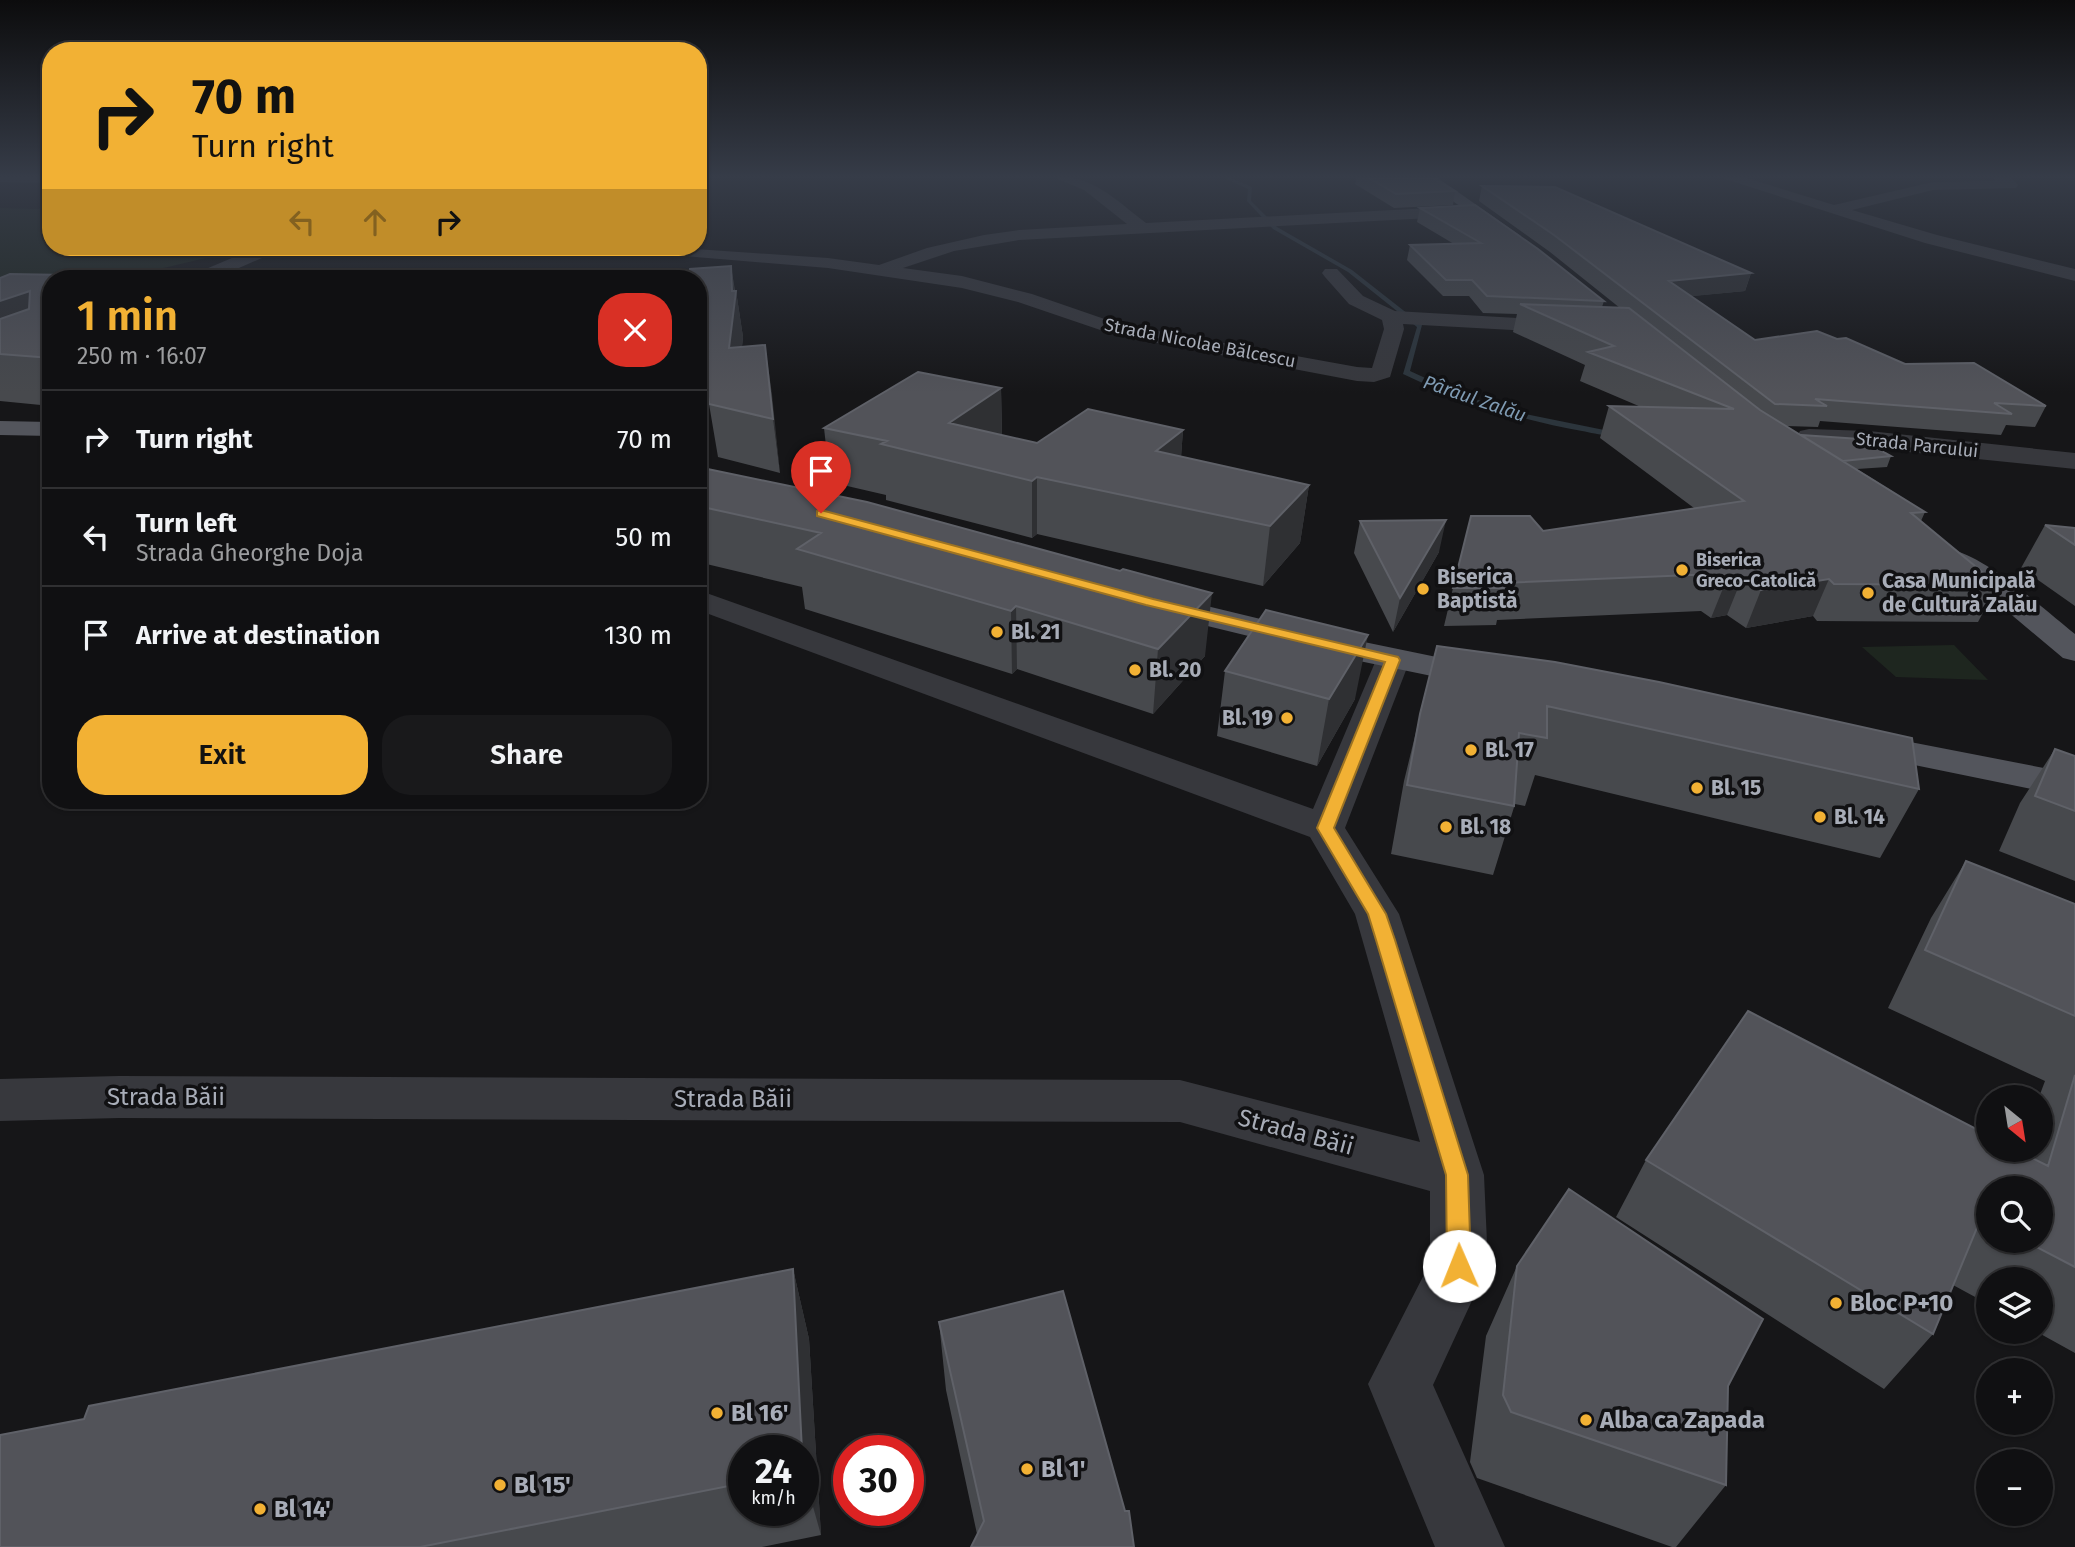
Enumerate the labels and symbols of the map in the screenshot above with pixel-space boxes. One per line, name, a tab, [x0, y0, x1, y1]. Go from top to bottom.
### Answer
street label: Strada Nicolae Bălcescu	[1102, 314, 1298, 372]
water label: Pârâul Zalău	[1420, 370, 1529, 427]
street label: Strada Parcului	[1855, 428, 1979, 462]
pin	[791, 441, 851, 513]
place label: Biserica Greco-Catolică	[1696, 549, 1816, 592]
marker: Biserica Greco-Catolică	[1674, 562, 1690, 578]
place label: Biserica Baptistă	[1437, 564, 1518, 614]
place label: Casa Municipală de Cultură Zalău	[1882, 568, 2038, 618]
marker: Biserica Baptistă	[1415, 581, 1431, 597]
marker: Casa Municipală de Cultură Zalău	[1860, 585, 1876, 601]
place label: Bl. 21	[1011, 619, 1061, 645]
marker: Bl. 21	[989, 624, 1005, 640]
place label: Bl. 20	[1149, 657, 1202, 683]
marker: Bl. 20	[1127, 662, 1143, 678]
place label: Bl. 19	[1222, 705, 1273, 731]
marker: Bl. 19	[1279, 710, 1295, 726]
place label: Bl. 17	[1485, 737, 1534, 763]
marker: Bl. 17	[1463, 742, 1479, 758]
place label: Bl. 15	[1711, 775, 1761, 801]
marker: Bl. 15	[1689, 780, 1705, 796]
place label: Bl. 14	[1834, 804, 1885, 830]
marker: Bl. 14	[1812, 809, 1828, 825]
place label: Bl. 18	[1460, 814, 1511, 840]
marker: Bl. 18	[1438, 819, 1454, 835]
street label: Strada Băii	[107, 1083, 225, 1111]
street label: Strada Băii	[674, 1085, 792, 1113]
north arrow	[1976, 1085, 2053, 1162]
street label: Strada Băii	[1235, 1103, 1357, 1161]
position arrow	[1422, 1229, 1496, 1303]
place label: Bloc P+10	[1850, 1289, 1953, 1317]
marker: Bloc P+10	[1828, 1295, 1844, 1311]
place label: Bl 16'	[731, 1399, 789, 1427]
marker: Bl 16'	[709, 1405, 725, 1421]
place label: Alba ca Zapada	[1599, 1406, 1765, 1434]
marker: Alba ca Zapada	[1578, 1412, 1594, 1428]
speed limit sign: 30	[833, 1435, 924, 1526]
place label: Bl 1'	[1041, 1455, 1085, 1483]
marker: Bl 1'	[1019, 1461, 1035, 1477]
place label: Bl 15'	[514, 1471, 571, 1499]
marker: Bl 15'	[492, 1477, 508, 1493]
place label: Bl 14'	[274, 1495, 331, 1523]
marker: Bl 14'	[252, 1501, 268, 1517]

